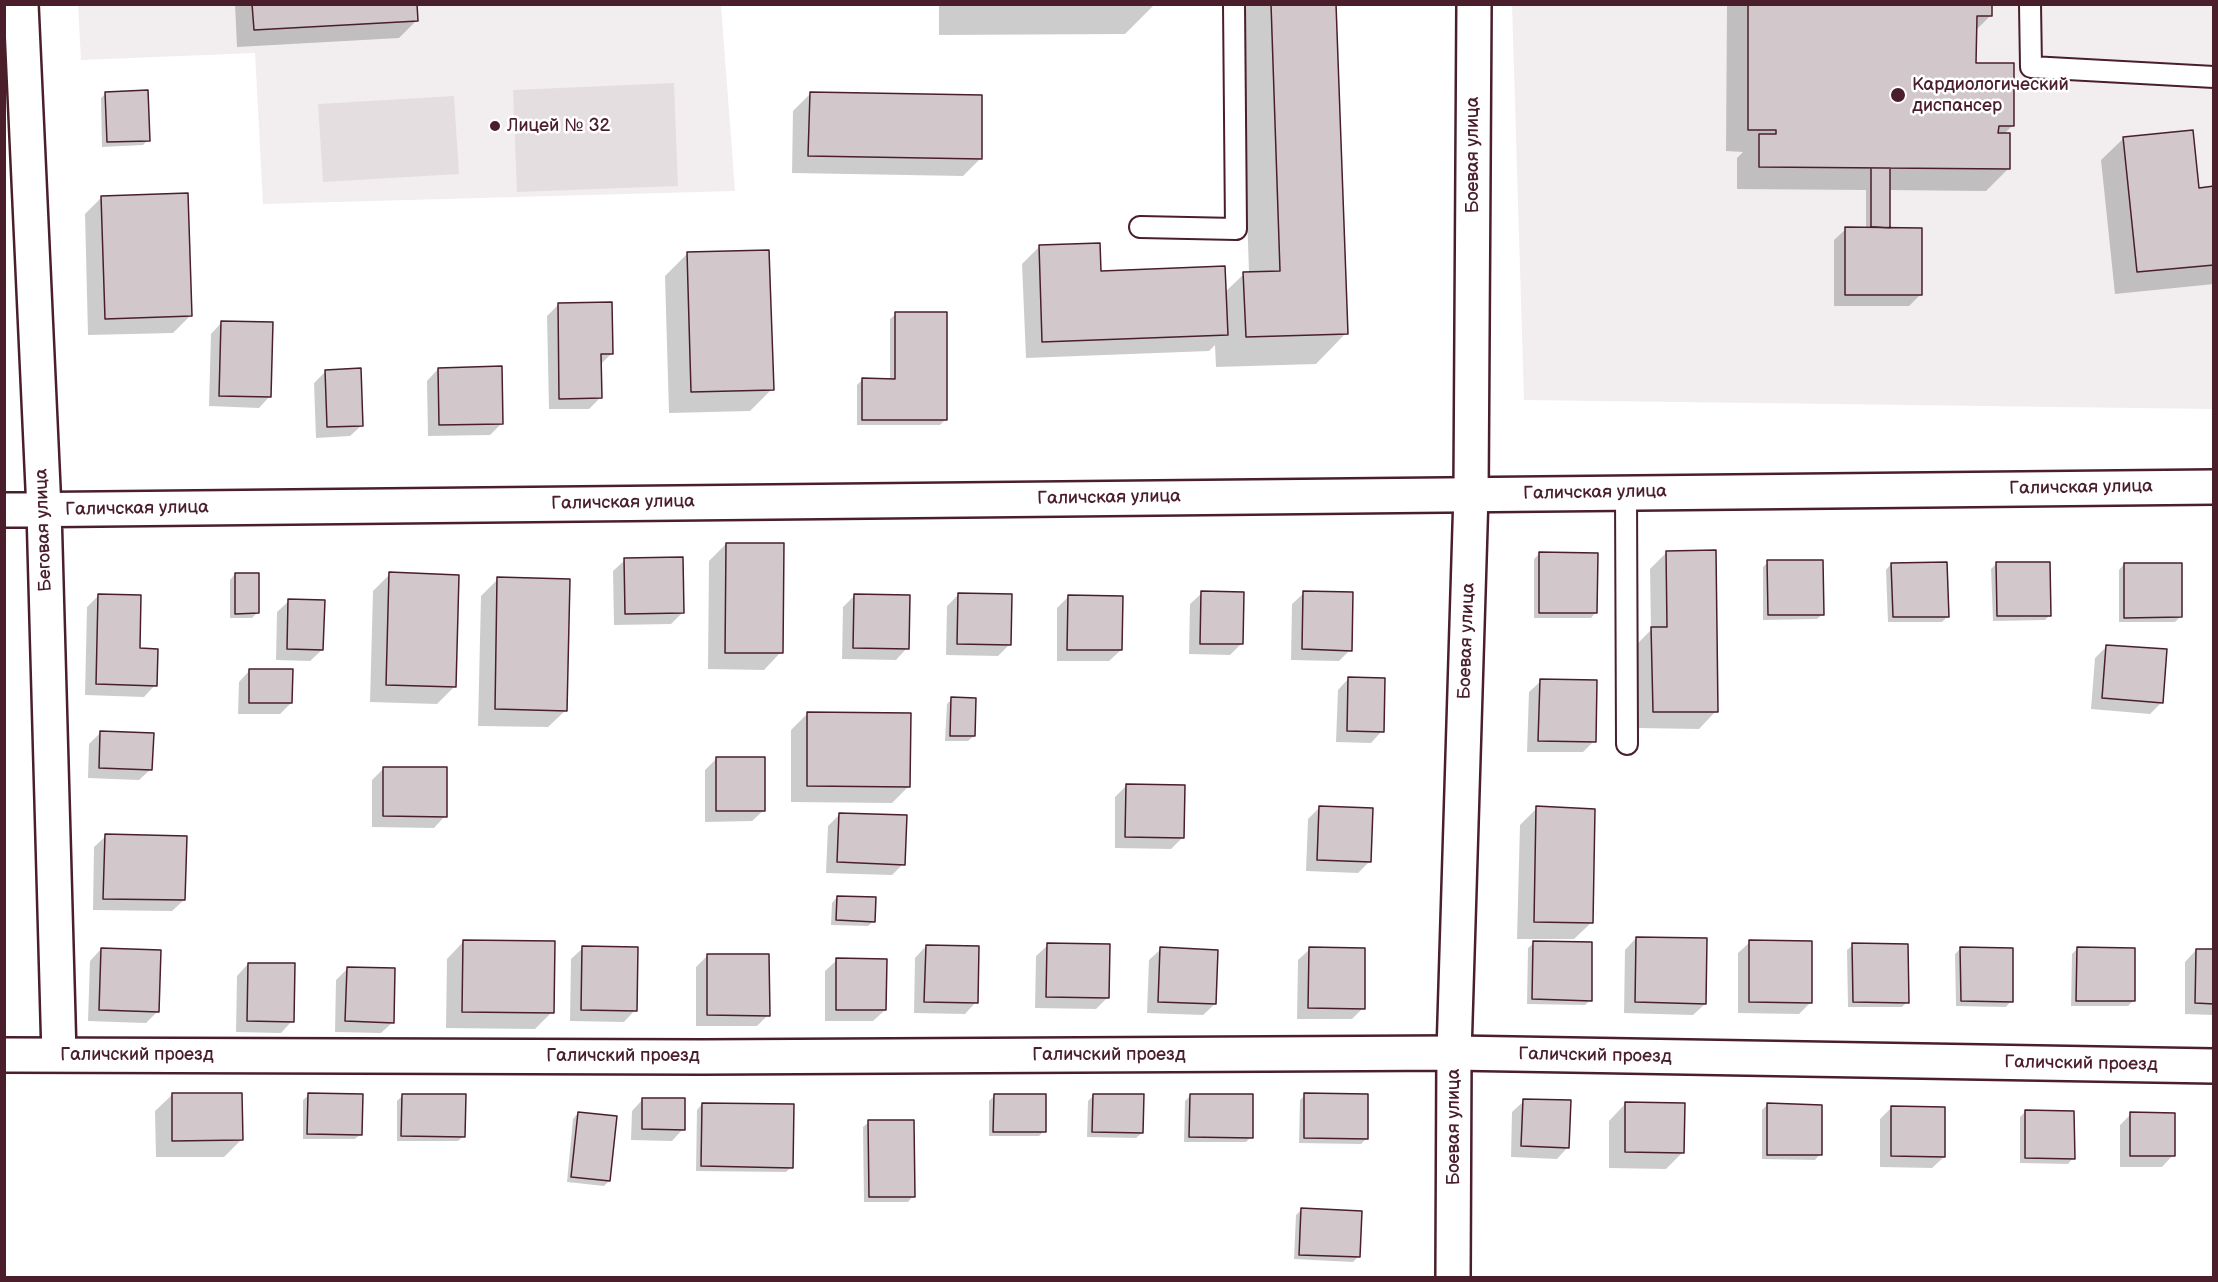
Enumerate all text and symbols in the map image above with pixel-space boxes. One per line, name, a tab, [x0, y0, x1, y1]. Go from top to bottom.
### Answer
place label: Кардиологический диспансер	[1912, 74, 2069, 116]
marker: Кардиологический диспансер	[1889, 86, 1907, 104]
street label: Боевая улица	[1462, 97, 1484, 213]
place label: Лицей № 32	[507, 115, 610, 137]
marker: Лицей № 32	[488, 119, 502, 133]
street label: Беговая улица	[31, 468, 57, 592]
street label: Галичская улица	[2009, 476, 2153, 500]
street label: Галичская улица	[1523, 481, 1667, 505]
street label: Галичская улица	[1037, 486, 1181, 510]
street label: Галичская улица	[551, 491, 695, 515]
street label: Галичская улица	[65, 497, 209, 521]
street label: Боевая улица	[1454, 582, 1480, 700]
street label: Галичский проезд	[60, 1044, 214, 1066]
street label: Галичский проезд	[1032, 1044, 1186, 1066]
street label: Галичский проезд	[1518, 1044, 1672, 1068]
street label: Галичский проезд	[546, 1045, 700, 1067]
street label: Галичский проезд	[2004, 1052, 2158, 1076]
street label: Боевая улица	[1443, 1069, 1465, 1185]

